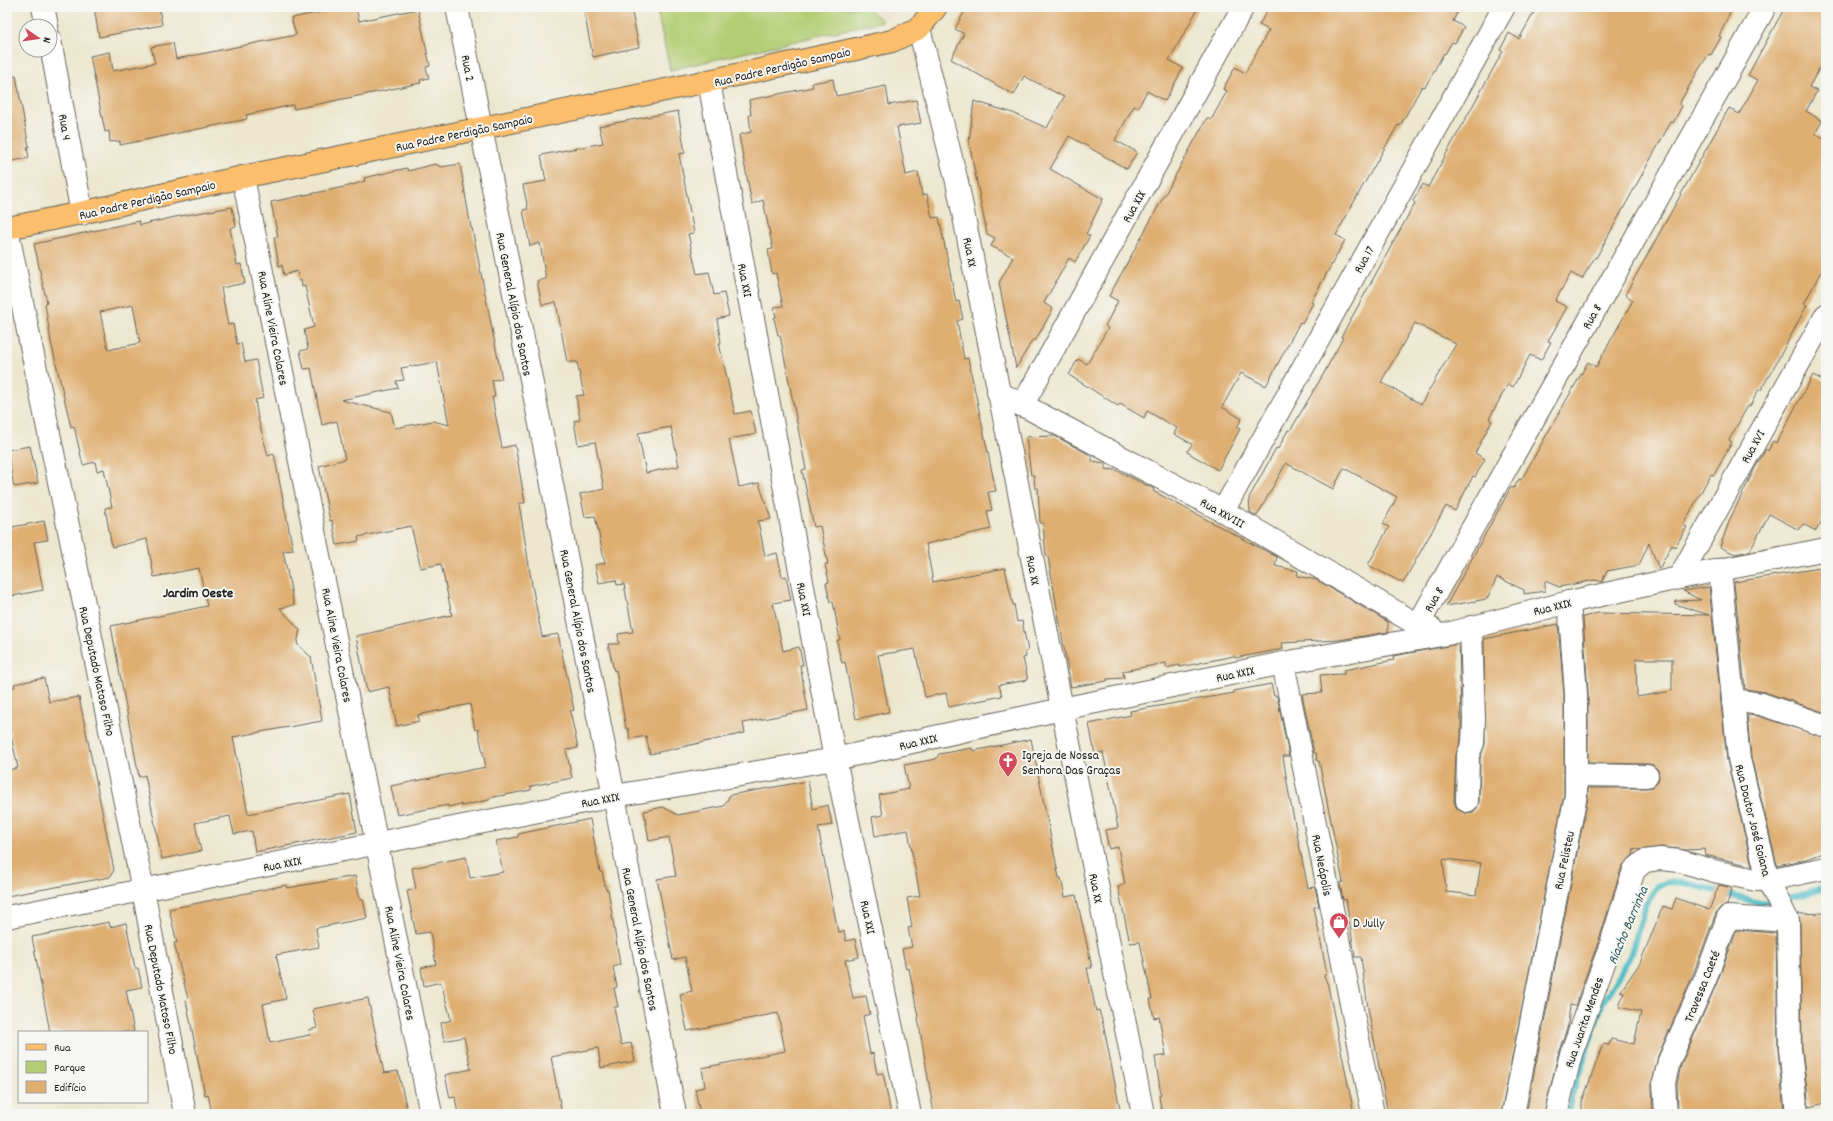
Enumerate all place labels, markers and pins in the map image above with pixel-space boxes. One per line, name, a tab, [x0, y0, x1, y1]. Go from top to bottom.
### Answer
place label: Igreja de Nossa Senhora Das Graças	[1022, 747, 1121, 781]
church icon: Igreja de Nossa Senhora Das Graças	[997, 750, 1019, 778]
shop icon: D Jully	[1328, 911, 1350, 939]
place label: D Jully	[1353, 915, 1385, 934]

